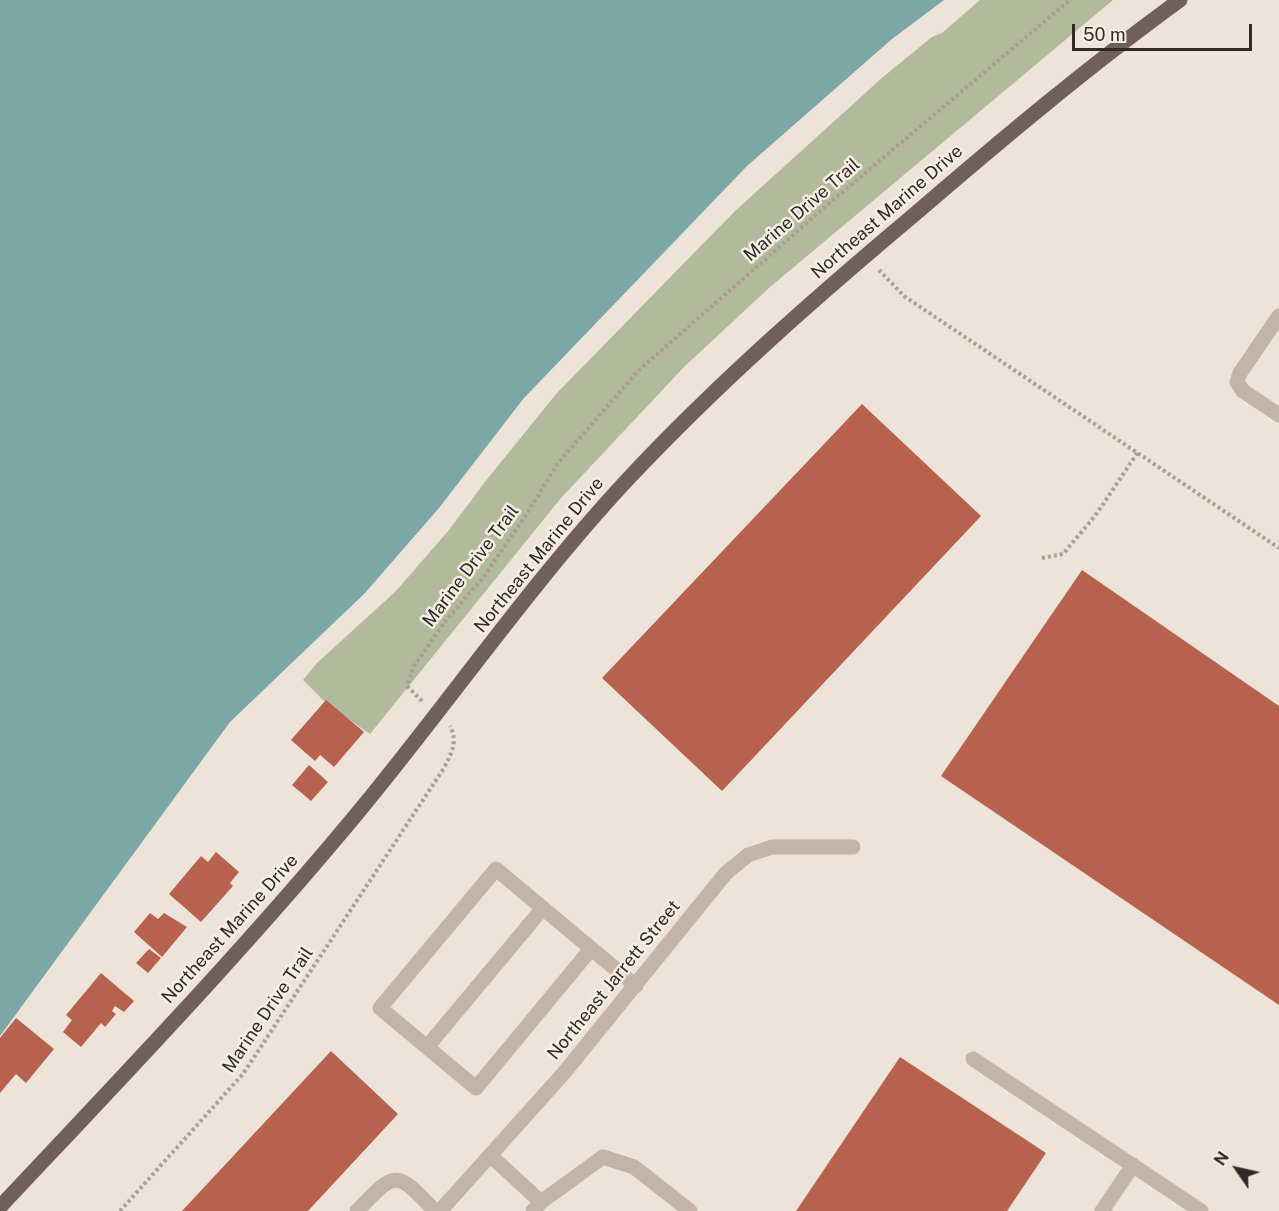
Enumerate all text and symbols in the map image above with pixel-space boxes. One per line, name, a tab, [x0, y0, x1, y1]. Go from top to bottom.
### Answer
scale bar	[1075, 12, 1255, 50]
text: 50 m	[1083, 24, 1126, 45]
street label: Northeast Marine Drive	[807, 140, 967, 284]
street label: Marine Drive Trail	[740, 154, 864, 266]
street label: Northeast Marine Drive	[470, 473, 608, 637]
street label: Marine Drive Trail	[418, 501, 524, 631]
street label: Northeast Marine Drive	[157, 850, 303, 1008]
street label: Northeast Jarrett Street	[543, 896, 685, 1064]
street label: Marine Drive Trail	[218, 943, 318, 1077]
north arrow	[1207, 1139, 1267, 1199]
text: N	[1210, 1148, 1233, 1169]

